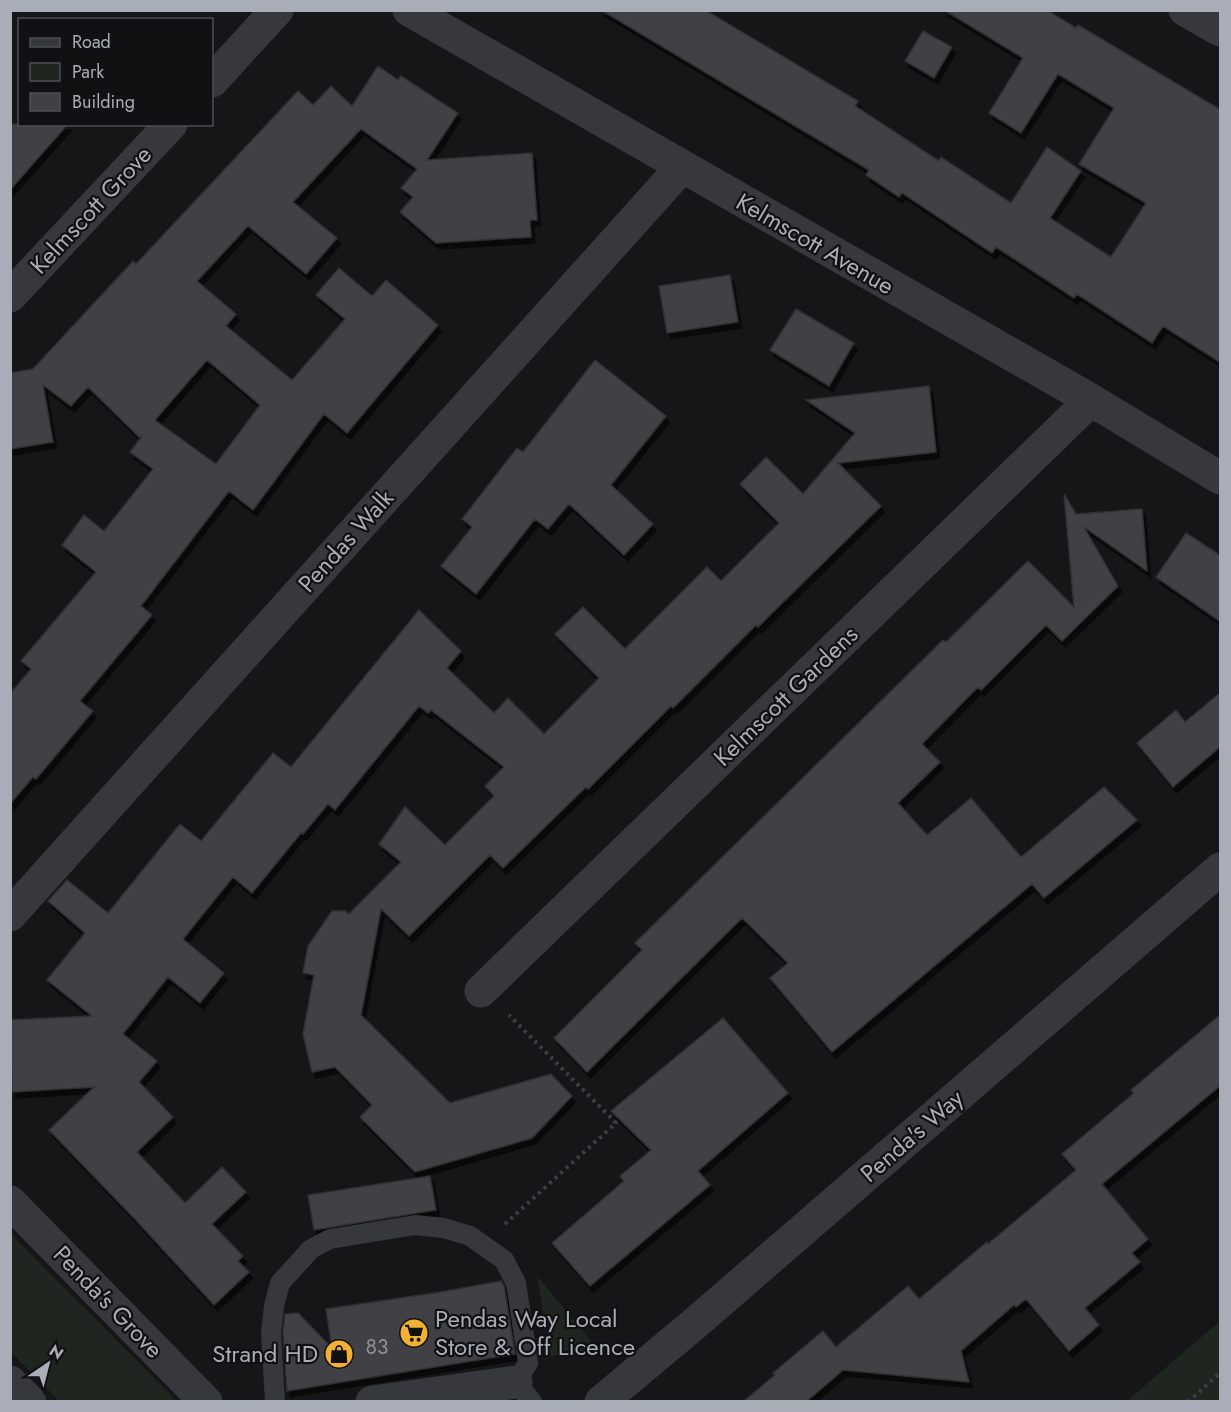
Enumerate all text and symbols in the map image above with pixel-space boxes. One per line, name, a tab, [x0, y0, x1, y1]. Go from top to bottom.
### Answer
legend	[18, 18, 213, 126]
text: Road	[72, 29, 111, 55]
text: Park	[72, 59, 104, 85]
text: Building	[72, 89, 135, 115]
street label: Kelmscott Grove	[22, 138, 159, 282]
street label: Kelmscott Avenue	[730, 184, 901, 303]
street label: Pendas Walk	[290, 481, 402, 600]
street label: Kelmscott Gardens	[705, 617, 866, 774]
street label: Penda's Way	[852, 1081, 971, 1190]
street label: Penda's Grove	[45, 1237, 171, 1366]
place label: Pendas Way Local Store & Off Licence	[435, 1301, 635, 1364]
supermarket icon: Pendas Way Local Store & Off Licence	[398, 1317, 430, 1349]
house number: 83	[366, 1332, 388, 1362]
north arrow	[18, 1334, 78, 1394]
place label: Strand HD	[212, 1336, 318, 1371]
shop icon: Strand HD	[323, 1338, 355, 1370]
text: N	[45, 1339, 68, 1365]

